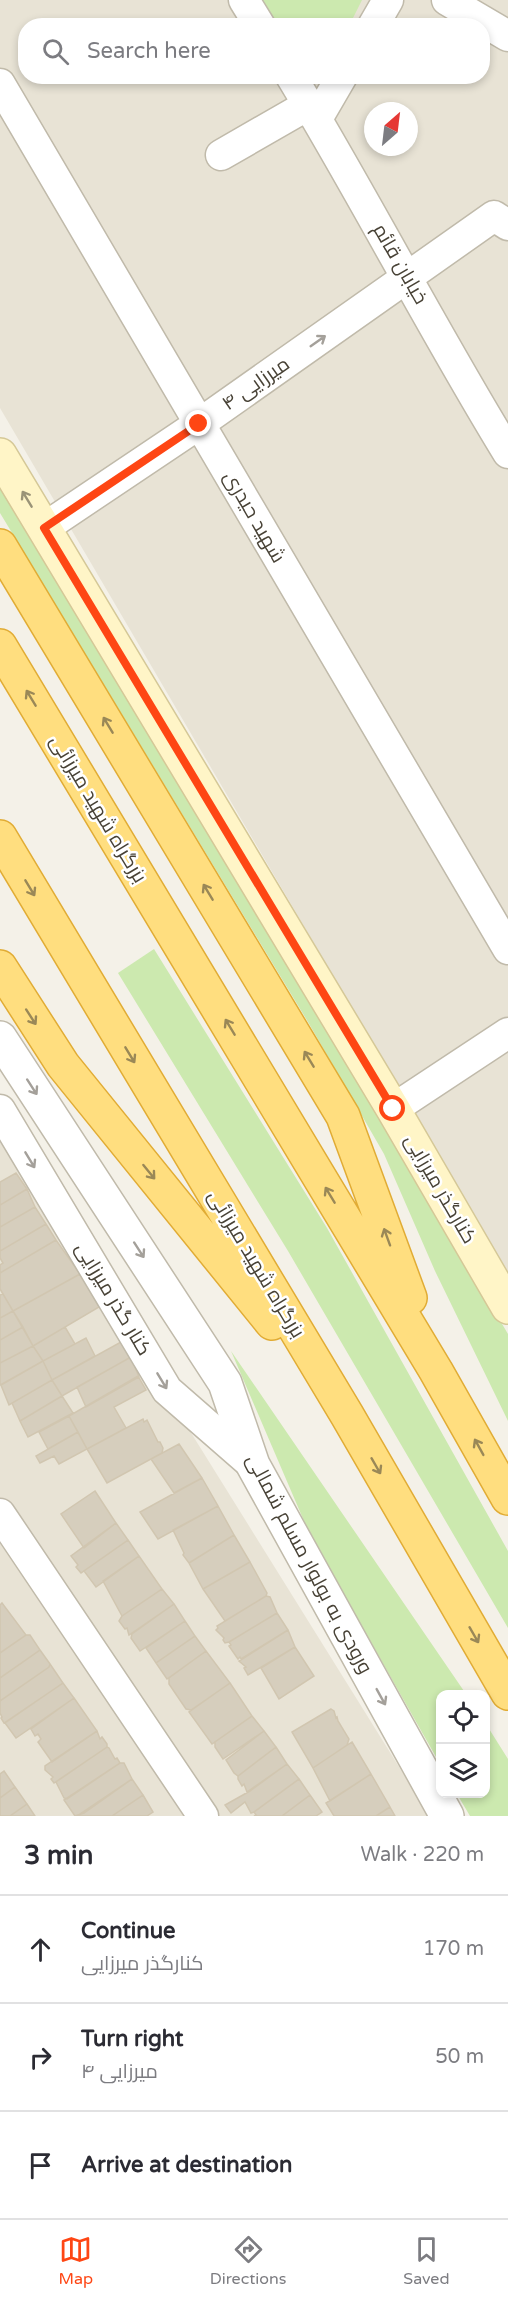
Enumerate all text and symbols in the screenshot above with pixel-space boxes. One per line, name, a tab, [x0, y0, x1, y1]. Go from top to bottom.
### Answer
search box	[18, 18, 490, 84]
icon: search	[39, 35, 72, 68]
text: Search here	[87, 38, 211, 64]
north arrow	[364, 102, 418, 156]
street label: خیابان قائم	[366, 219, 433, 309]
one-way arrow	[309, 335, 325, 347]
street label: میرزایی ۴	[218, 352, 294, 416]
route end	[185, 410, 211, 436]
street label: شهید حیدری	[218, 467, 290, 567]
one-way arrow	[20, 491, 32, 508]
one-way arrow	[25, 690, 37, 707]
one-way arrow	[101, 717, 113, 734]
street label: بزرگراه شهید میرزائی	[44, 731, 152, 887]
one-way arrow	[25, 879, 37, 896]
one-way arrow	[202, 884, 214, 901]
one-way arrow	[25, 1008, 38, 1025]
one-way arrow	[223, 1019, 235, 1036]
one-way arrow	[125, 1046, 137, 1063]
one-way arrow	[302, 1051, 314, 1068]
one-way arrow	[26, 1078, 38, 1095]
route start	[379, 1095, 405, 1121]
street label: کنارگذر میرزایی	[399, 1130, 481, 1248]
one-way arrow	[24, 1151, 36, 1168]
one-way arrow	[142, 1164, 156, 1179]
street label: بزرگراه شهید میرزائی	[202, 1186, 310, 1342]
one-way arrow	[324, 1187, 336, 1204]
one-way arrow	[381, 1228, 392, 1247]
street label: کنار گذر میرزایی	[70, 1238, 156, 1360]
one-way arrow	[132, 1242, 145, 1259]
one-way arrow	[157, 1372, 169, 1389]
one-way arrow	[473, 1439, 485, 1456]
street label: ورودی به بولوار مسلم شمالی	[240, 1450, 377, 1678]
one-way arrow	[370, 1457, 382, 1474]
one-way arrow	[469, 1626, 481, 1643]
one-way arrow	[375, 1688, 387, 1705]
map controls	[436, 1690, 490, 1798]
button: locate	[436, 1690, 490, 1744]
button: layers	[436, 1744, 490, 1798]
text: 3 min	[24, 1840, 93, 1871]
text: Walk · 220 m	[361, 1843, 484, 1867]
text: Continue	[81, 1918, 176, 1944]
icon: ahead	[24, 1933, 57, 1966]
text: 170 m	[423, 1937, 484, 1961]
text: کنارگذر میرزایی	[81, 1952, 204, 1976]
text: Turn right	[81, 2026, 183, 2052]
icon: right	[24, 2041, 57, 2074]
text: 50 m	[435, 2045, 484, 2069]
text: میرزایی ۴	[81, 2060, 158, 2084]
icon: arrive	[24, 2149, 57, 2182]
text: Arrive at destination	[81, 2152, 292, 2178]
tab: Map	[58, 2233, 93, 2289]
tab: Directions	[210, 2233, 286, 2289]
tab: Saved	[403, 2233, 450, 2289]

